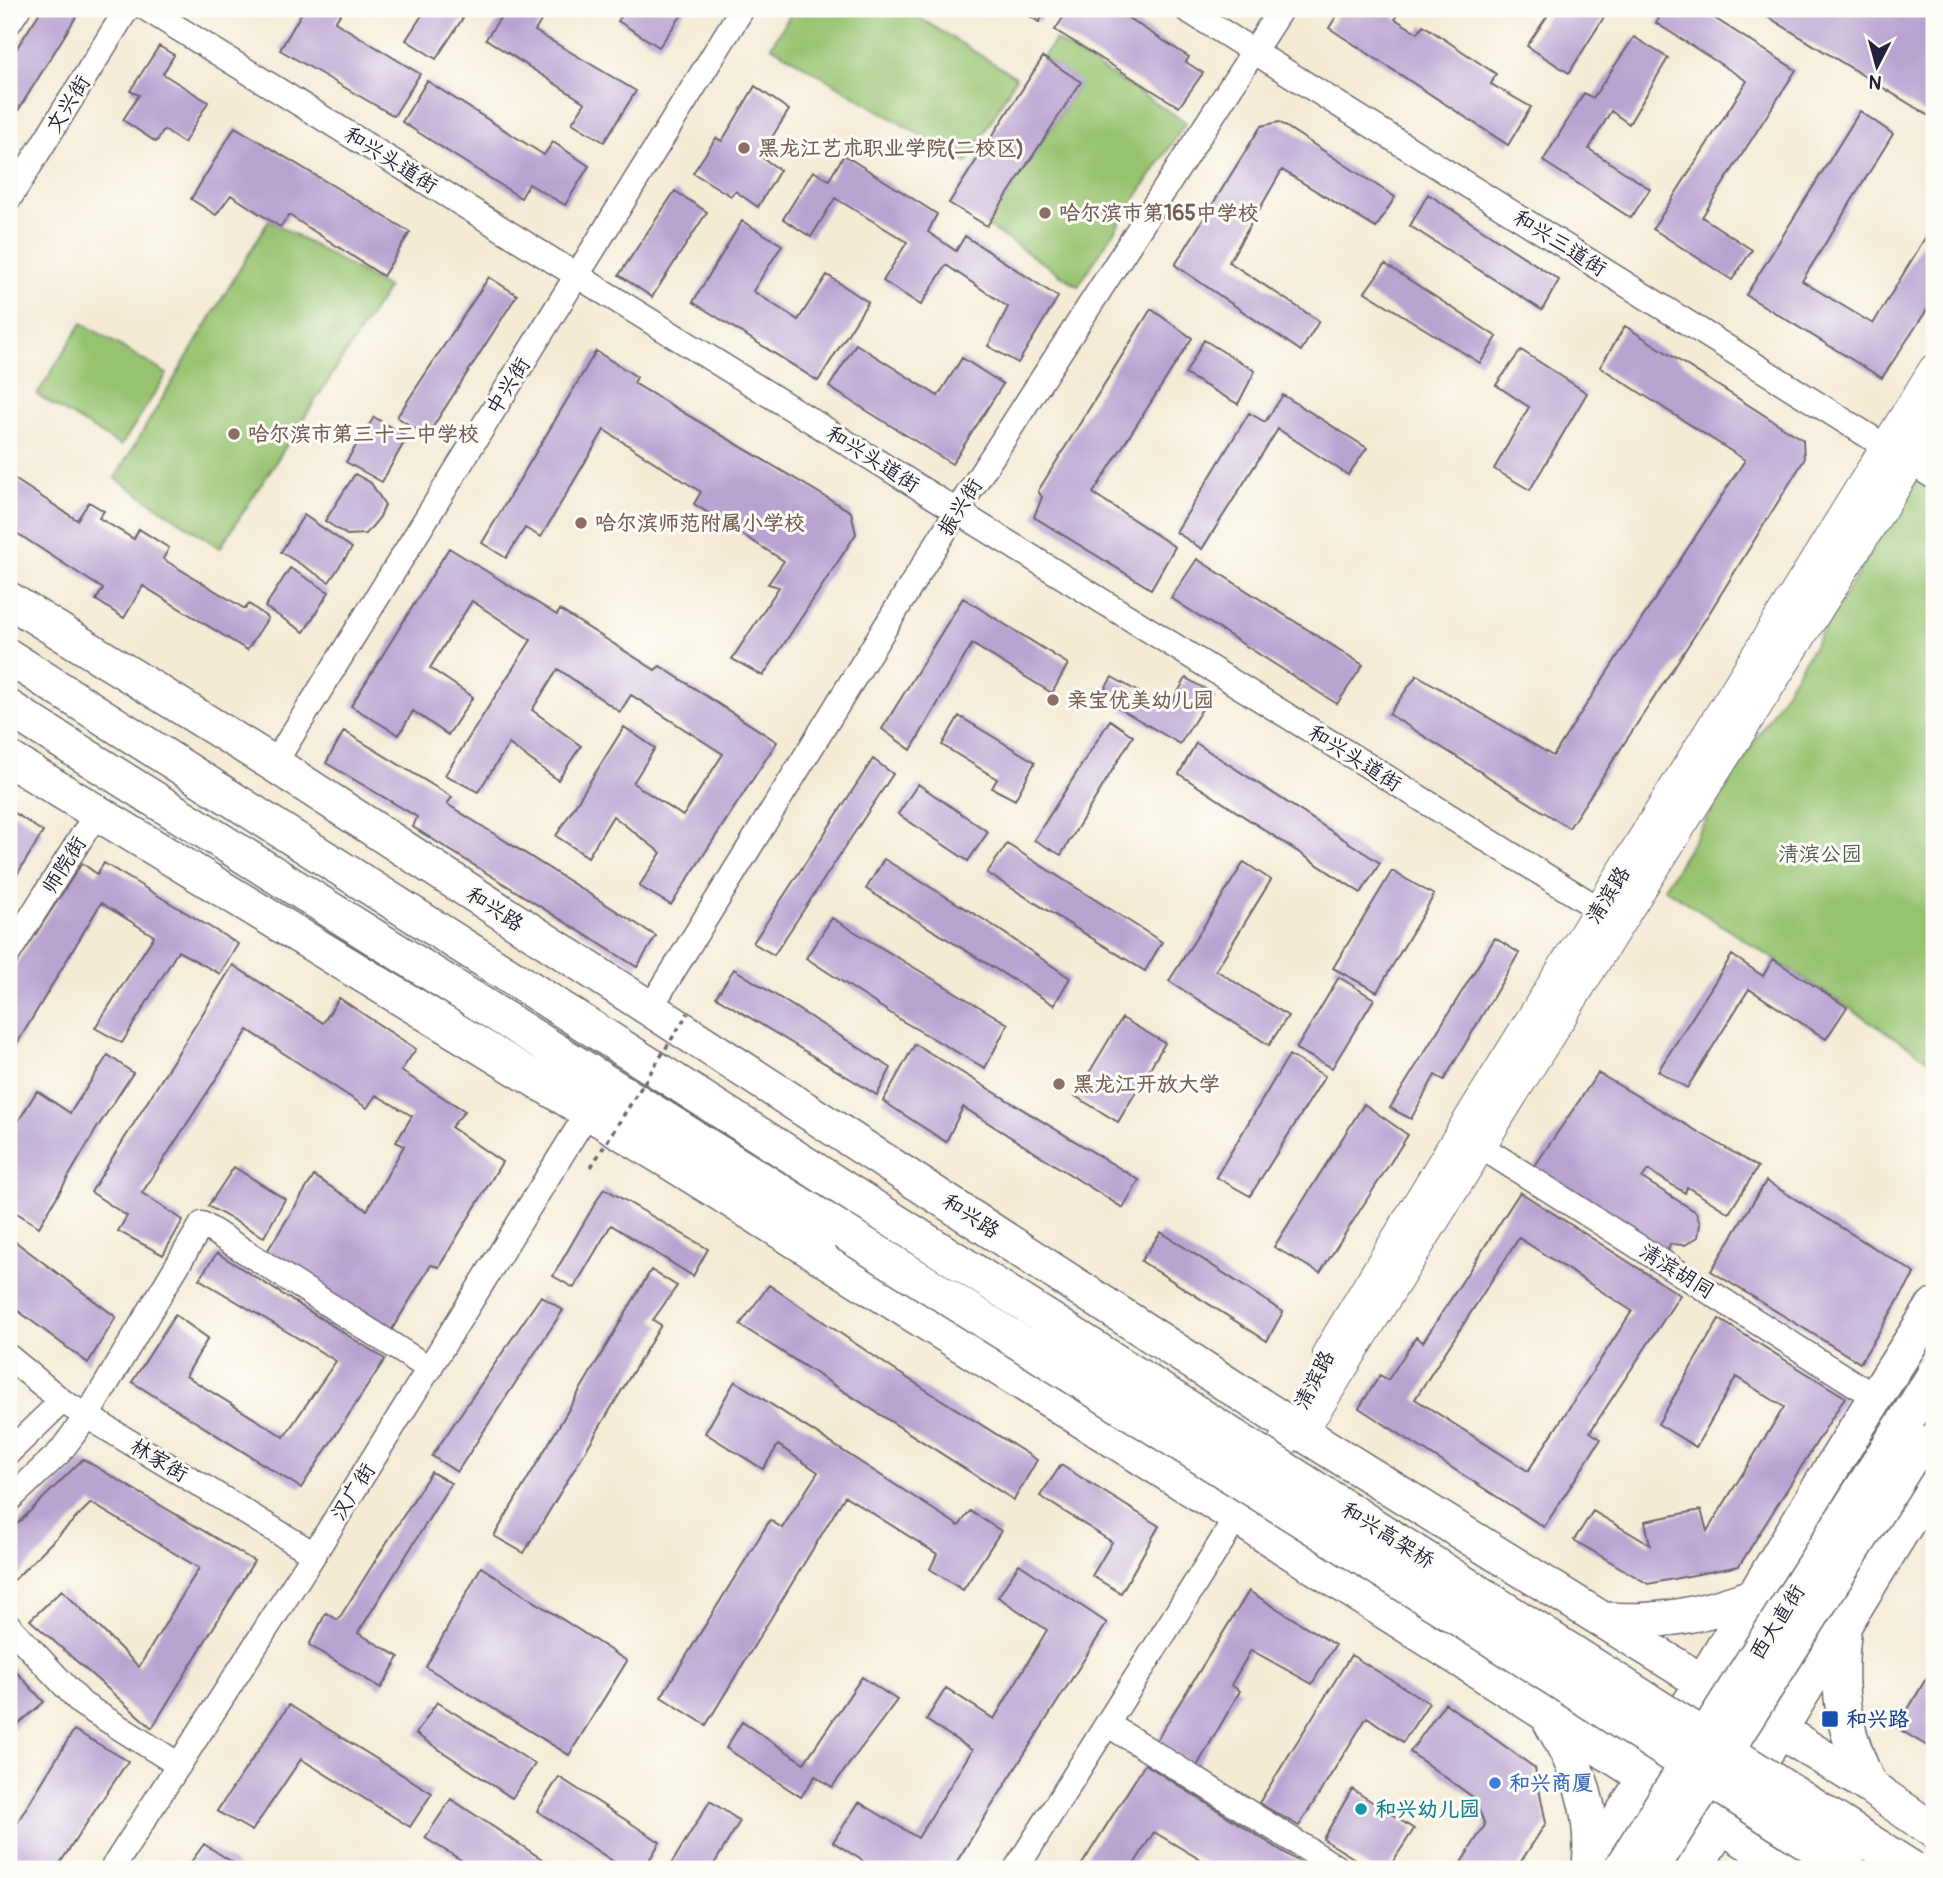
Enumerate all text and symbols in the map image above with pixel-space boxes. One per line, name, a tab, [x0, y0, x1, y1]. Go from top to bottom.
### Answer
north arrow	[1842, 32, 1912, 102]
text: N	[1868, 69, 1883, 95]
street label: 文兴街	[40, 70, 97, 138]
street label: 和兴头道街	[339, 121, 442, 200]
place label: 黑龙江艺术职业学院(二校区)	[758, 135, 1024, 162]
marker: 黑龙江艺术职业学院(二校区)	[736, 140, 752, 156]
place label: 哈尔滨市第165中学校	[1059, 200, 1259, 227]
street label: 和兴三道街	[1508, 204, 1611, 283]
marker: 哈尔滨市第165中学校	[1037, 205, 1053, 221]
street label: 中兴街	[480, 352, 537, 420]
street label: 和兴头道街	[821, 420, 924, 499]
place label: 哈尔滨市第三十二中学校	[248, 421, 479, 448]
marker: 哈尔滨市第三十二中学校	[226, 426, 242, 442]
street label: 振兴街	[932, 473, 989, 541]
place label: 哈尔滨师范附属小学校	[595, 510, 805, 537]
marker: 哈尔滨师范附属小学校	[573, 515, 589, 531]
place label: 亲宝优美幼儿园	[1067, 687, 1214, 714]
marker: 亲宝优美幼儿园	[1045, 692, 1061, 708]
street label: 和兴头道街	[1303, 719, 1406, 798]
street label: 师院街	[36, 831, 93, 899]
park label: 清滨公园	[1778, 841, 1862, 868]
street label: 清滨路	[1580, 861, 1637, 929]
street label: 和兴路	[461, 881, 528, 938]
place label: 黑龙江开放大学	[1073, 1071, 1220, 1098]
marker: 黑龙江开放大学	[1051, 1076, 1067, 1092]
street label: 和兴路	[937, 1188, 1004, 1245]
street label: 清滨胡同	[1634, 1238, 1720, 1305]
street label: 清滨路	[1288, 1346, 1341, 1414]
street label: 林家街	[125, 1433, 193, 1488]
street label: 汉广街	[325, 1458, 382, 1526]
street label: 和兴高架桥	[1336, 1496, 1439, 1575]
street label: 西大直街	[1744, 1579, 1811, 1665]
place label: 和兴路	[1846, 1706, 1909, 1733]
marker: 和兴路	[1820, 1709, 1840, 1729]
place label: 和兴商厦	[1509, 1770, 1593, 1797]
marker: 和兴商厦	[1487, 1775, 1503, 1791]
place label: 和兴幼儿园	[1375, 1796, 1480, 1823]
marker: 和兴幼儿园	[1353, 1801, 1369, 1817]

